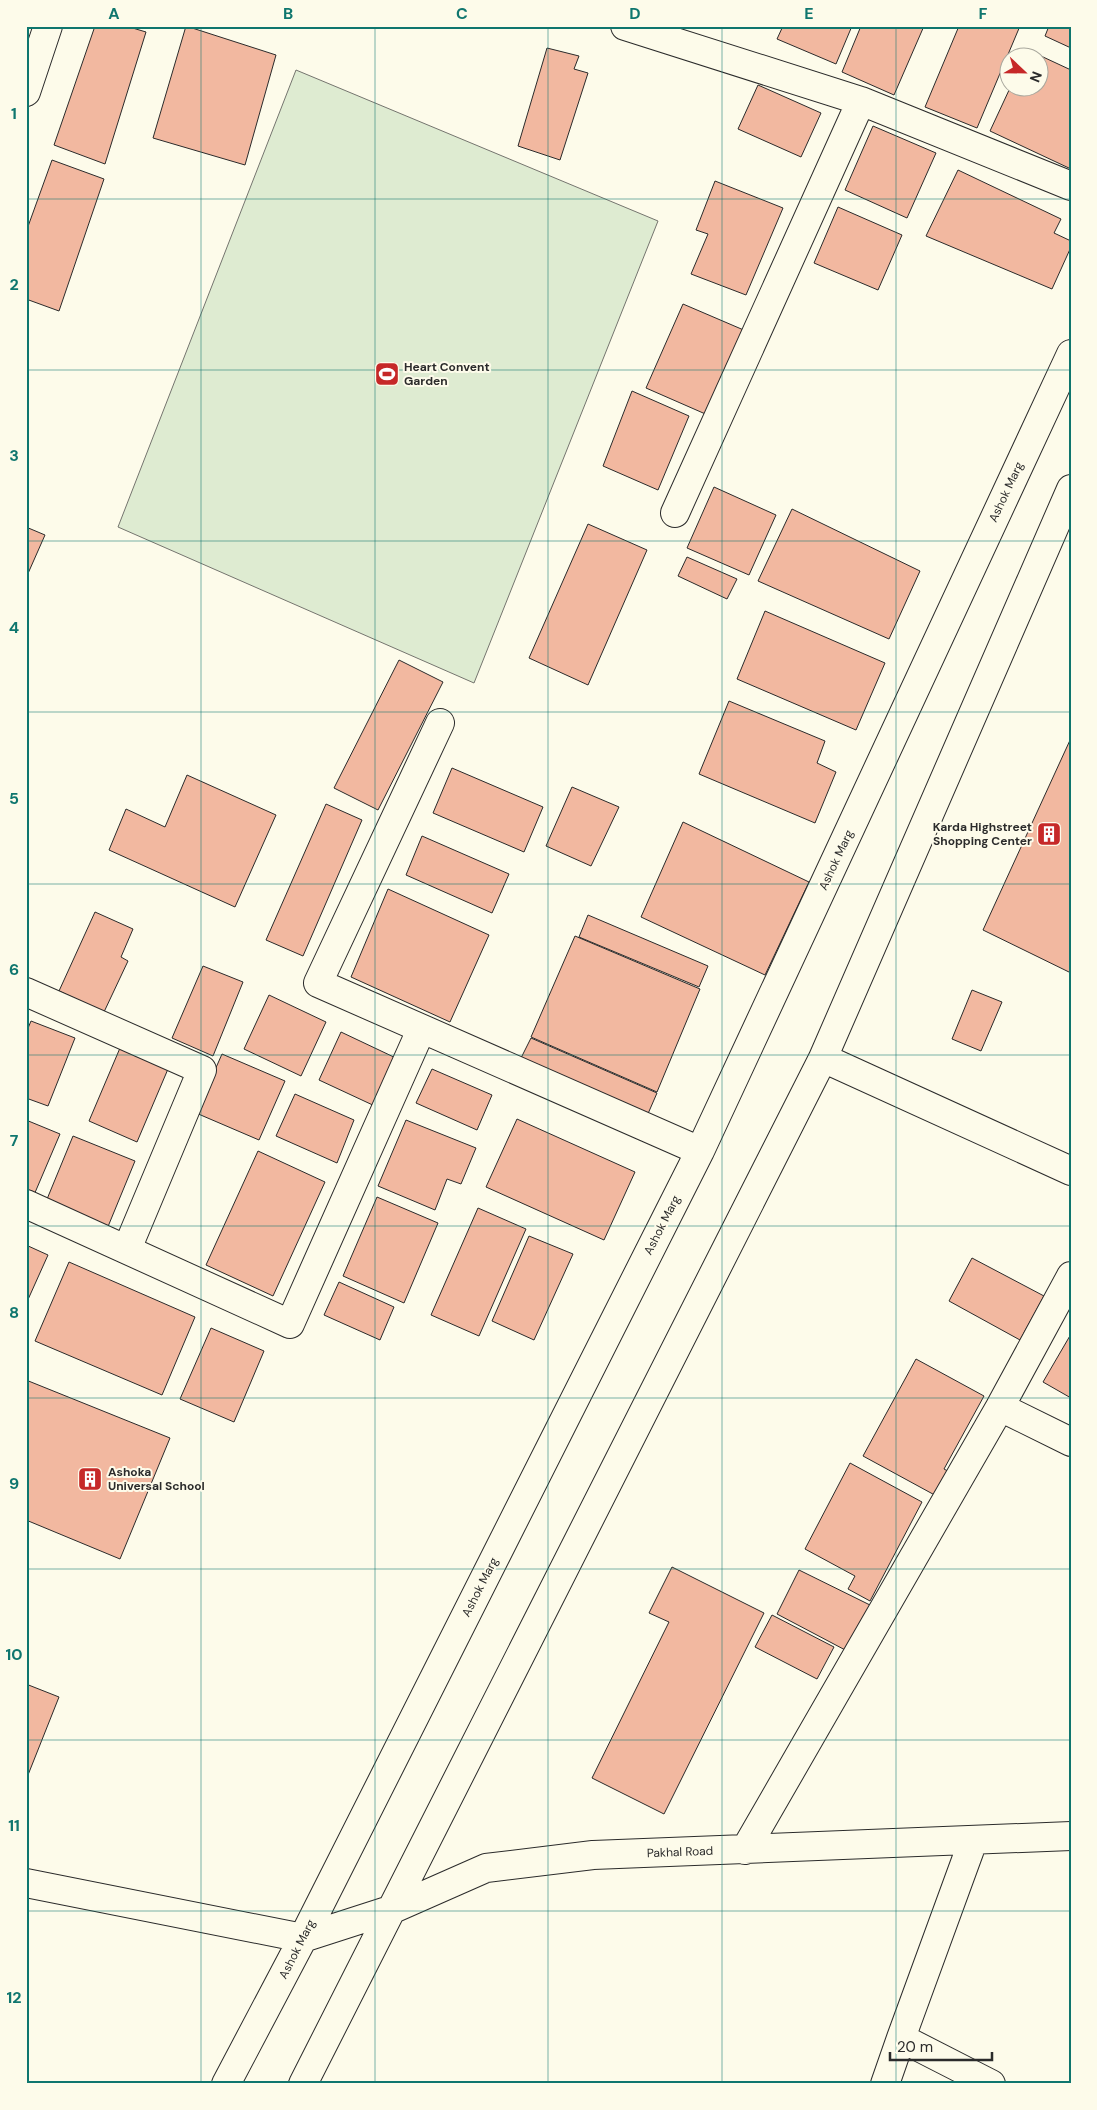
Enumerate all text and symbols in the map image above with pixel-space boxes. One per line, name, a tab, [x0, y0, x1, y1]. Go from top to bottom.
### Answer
text: A	[108, 3, 120, 24]
text: B	[283, 3, 293, 24]
text: C	[456, 3, 468, 24]
text: D	[629, 3, 641, 24]
text: E	[804, 3, 814, 24]
text: F	[979, 3, 988, 24]
north arrow	[1000, 48, 1050, 98]
text: N	[1026, 69, 1046, 85]
text: 1	[11, 103, 17, 124]
text: 2	[9, 274, 19, 295]
place label: Heart Convent Garden	[404, 359, 490, 389]
sports icon: Heart Convent Garden	[374, 361, 400, 387]
text: 3	[9, 445, 19, 466]
street label: Ashok Marg	[985, 459, 1027, 525]
text: 4	[9, 617, 19, 638]
text: 5	[9, 788, 19, 809]
place label: Karda Highstreet Shopping Center	[933, 819, 1032, 849]
building icon: Karda Highstreet Shopping Center	[1036, 821, 1062, 847]
street label: Ashok Marg	[815, 827, 857, 893]
text: 6	[9, 959, 19, 980]
text: 7	[10, 1130, 19, 1151]
street label: Ashok Marg	[640, 1192, 684, 1258]
text: 8	[9, 1302, 19, 1323]
place label: Ashoka Universal School	[108, 1464, 205, 1494]
building icon: Ashoka Universal School	[77, 1466, 103, 1492]
text: 9	[9, 1473, 19, 1494]
street label: Ashok Marg	[458, 1554, 502, 1620]
text: 10	[5, 1644, 23, 1665]
text: 11	[8, 1815, 20, 1836]
street label: Pakhal Road	[646, 1843, 714, 1861]
street label: Ashok Marg	[275, 1916, 319, 1982]
text: 12	[6, 1987, 22, 2008]
scale bar	[890, 2030, 992, 2062]
text: 20 m	[897, 2037, 933, 2057]

